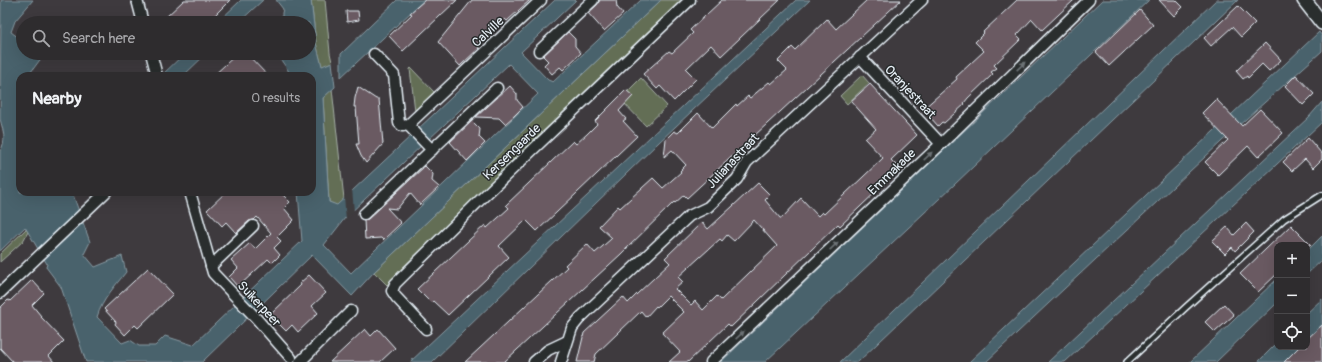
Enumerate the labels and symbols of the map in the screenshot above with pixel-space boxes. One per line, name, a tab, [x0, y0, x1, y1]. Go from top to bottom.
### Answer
street label: Calville	[469, 13, 508, 51]
one-way arrow	[1016, 61, 1026, 70]
street label: Oranjestraat	[881, 62, 940, 123]
street label: Kersengaarde	[480, 120, 545, 184]
street label: Julianastraat	[703, 129, 763, 192]
street label: Emmakade	[865, 145, 920, 199]
one-way arrow	[923, 151, 933, 161]
one-way arrow	[829, 241, 839, 250]
street label: Suikerpeer	[234, 278, 284, 330]
one-way arrow	[735, 330, 745, 340]

